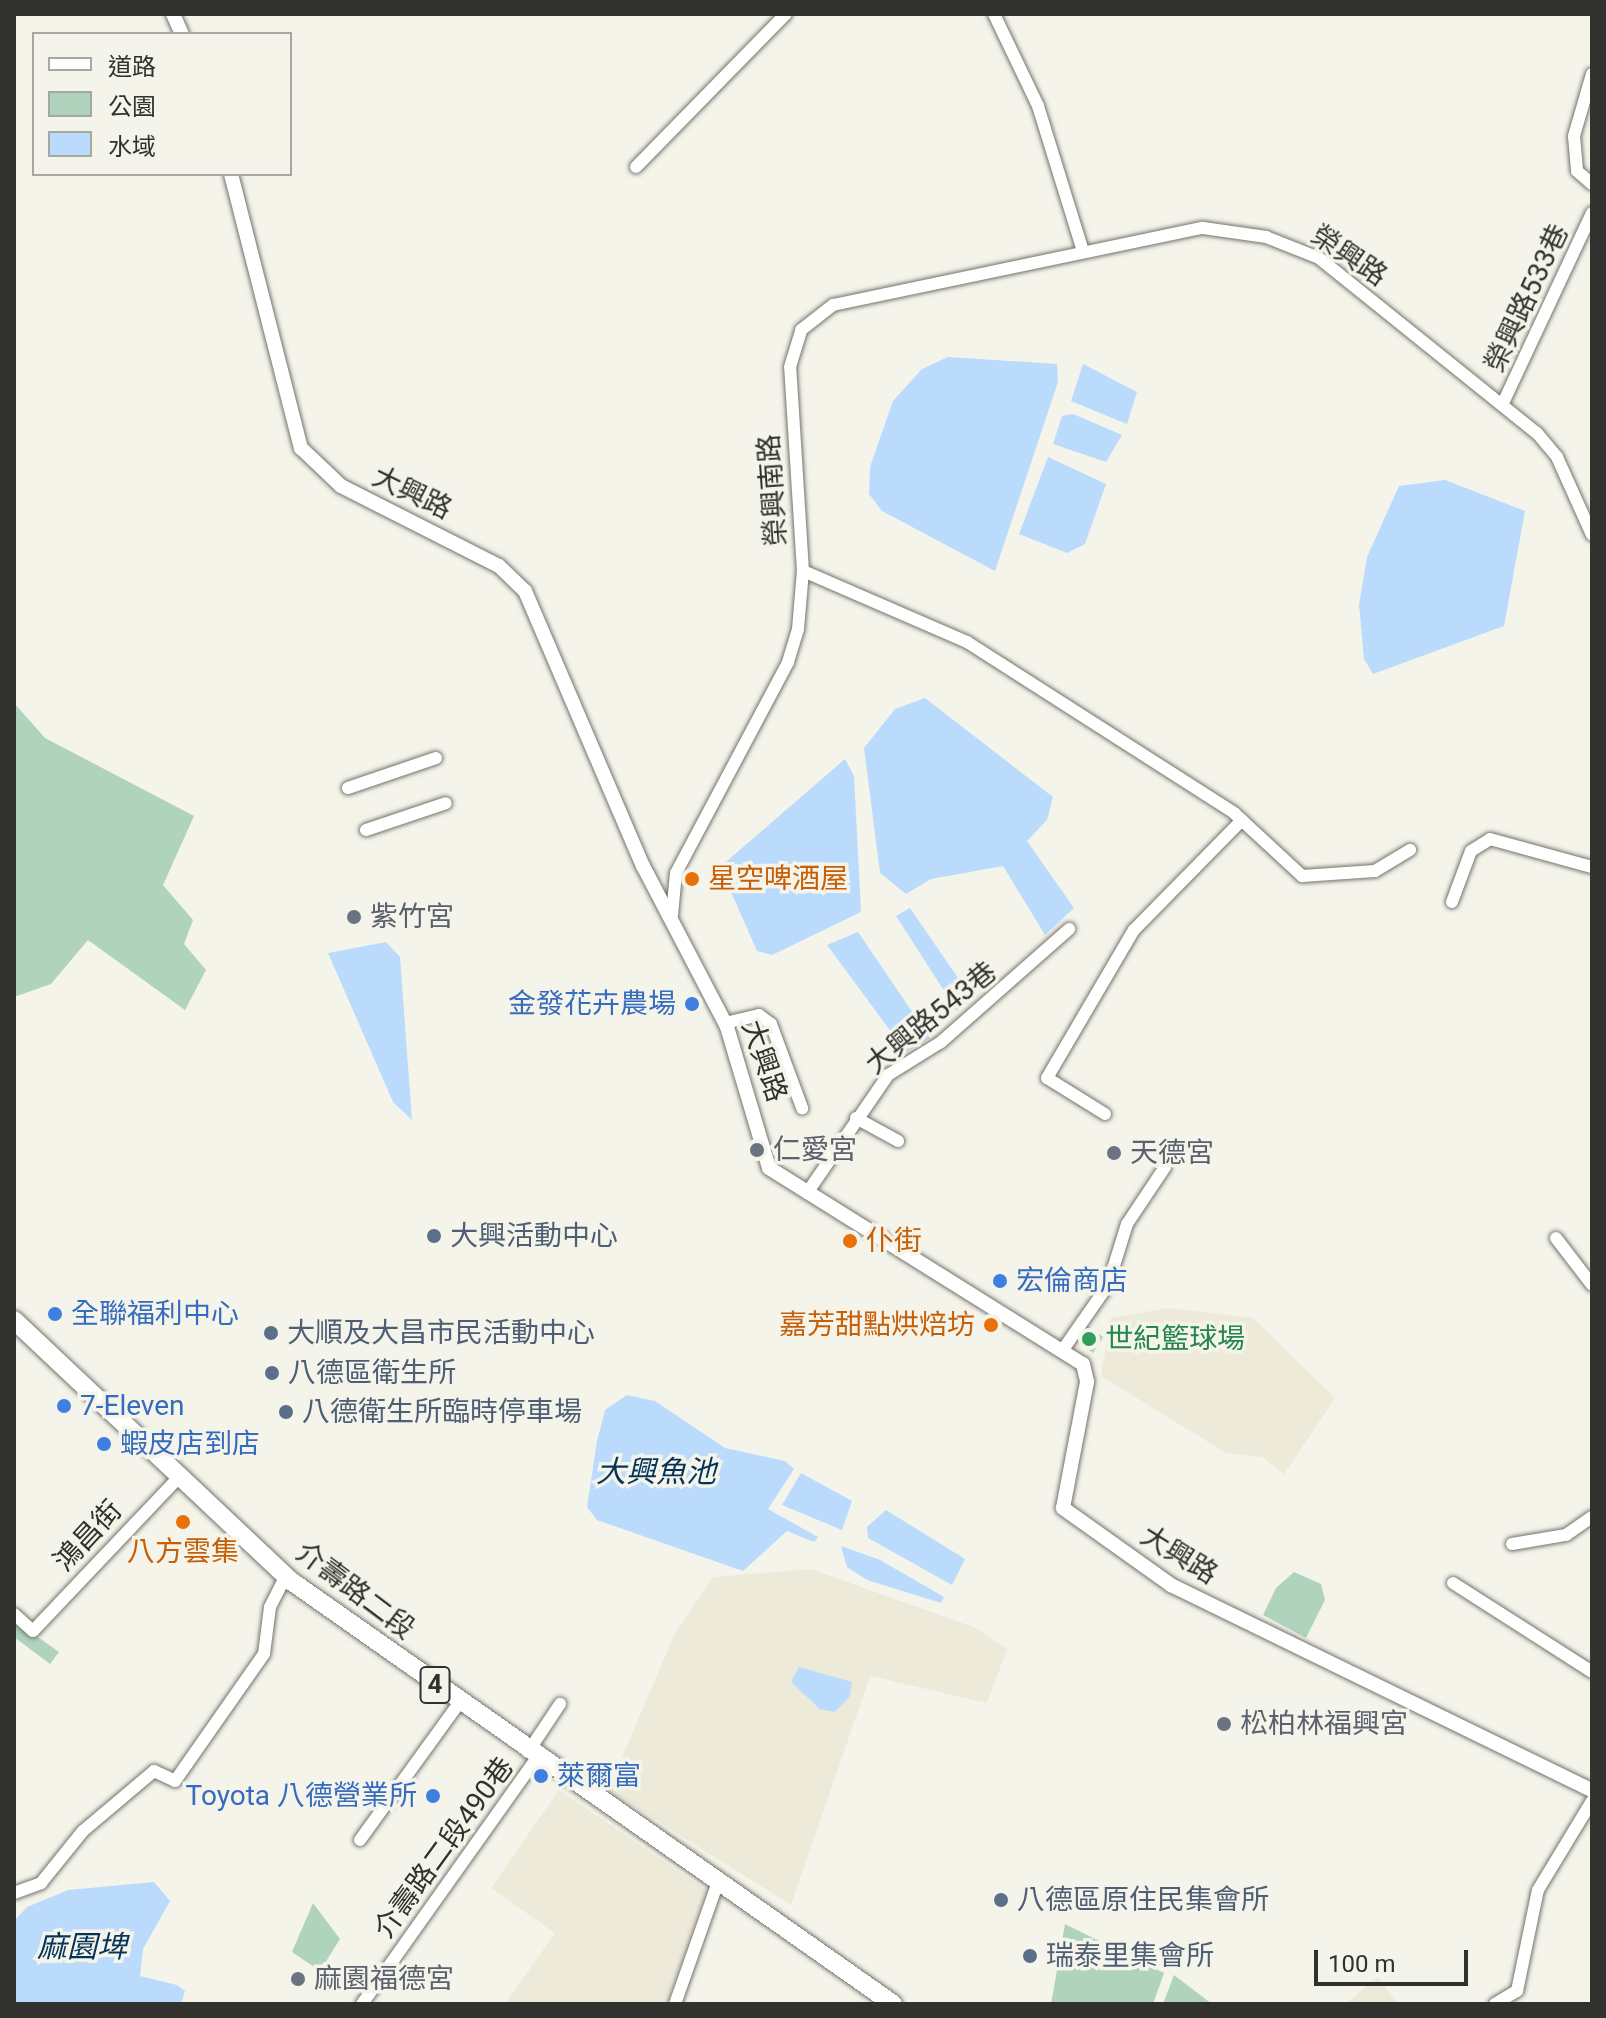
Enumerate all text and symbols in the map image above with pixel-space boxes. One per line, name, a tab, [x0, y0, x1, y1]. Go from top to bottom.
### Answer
legend	[32, 32, 292, 176]
text: 道路	[108, 53, 156, 81]
text: 公園	[108, 93, 156, 121]
text: 水域	[108, 133, 156, 161]
street label: 榮興路	[1305, 219, 1393, 293]
street label: 榮興路533巷	[1478, 219, 1576, 377]
street label: 榮興南路	[752, 433, 794, 547]
street label: 大興路	[367, 459, 457, 527]
place label: 星空啤酒屋	[708, 862, 848, 896]
marker: 星空啤酒屋	[683, 870, 701, 888]
place label: 紫竹宮	[370, 900, 454, 934]
marker: 紫竹宮	[345, 908, 363, 926]
street label: 大興路543巷	[859, 955, 1003, 1081]
place label: 金發花卉農場	[508, 987, 676, 1021]
marker: 金發花卉農場	[683, 995, 701, 1013]
street label: 大興路	[734, 1016, 794, 1106]
place label: 仁愛宮	[773, 1133, 857, 1167]
place label: 天德宮	[1130, 1136, 1214, 1170]
marker: 仁愛宮	[748, 1141, 766, 1159]
marker: 天德宮	[1105, 1144, 1123, 1162]
place label: 大興活動中心	[450, 1219, 618, 1253]
place label: 仆街	[866, 1224, 922, 1258]
marker: 大興活動中心	[425, 1227, 443, 1245]
marker: 仆街	[841, 1232, 859, 1250]
place label: 宏倫商店	[1016, 1264, 1128, 1298]
marker: 宏倫商店	[991, 1272, 1009, 1290]
place label: 全聯福利中心	[71, 1297, 239, 1331]
marker: 全聯福利中心	[46, 1305, 64, 1323]
place label: 嘉芳甜點烘焙坊	[779, 1308, 975, 1342]
place label: 大順及大昌市民活動中心	[287, 1316, 595, 1350]
marker: 嘉芳甜點烘焙坊	[982, 1316, 1000, 1334]
place label: 世紀籃球場	[1105, 1322, 1245, 1356]
marker: 大順及大昌市民活動中心	[262, 1324, 280, 1342]
marker: 世紀籃球場	[1080, 1330, 1098, 1348]
place label: 八德區衛生所	[288, 1356, 456, 1390]
marker: 八德區衛生所	[263, 1364, 281, 1382]
place label: 7-Eleven	[80, 1389, 185, 1423]
place label: 八德衛生所臨時停車場	[302, 1395, 582, 1429]
marker: 7-Eleven	[55, 1397, 73, 1415]
marker: 八德衛生所臨時停車場	[277, 1403, 295, 1421]
place label: 蝦皮店到店	[120, 1427, 260, 1461]
marker: 蝦皮店到店	[95, 1435, 113, 1453]
water label: 大興魚池	[596, 1454, 716, 1490]
street label: 鴻昌街	[47, 1494, 129, 1578]
marker: 八方雲集	[174, 1513, 192, 1531]
street label: 大興路	[1134, 1518, 1224, 1592]
place label: 八方雲集	[127, 1535, 239, 1569]
street label: 介壽路二段	[289, 1535, 421, 1647]
road number: 4	[419, 1663, 451, 1707]
place label: 松柏林福興宮	[1240, 1707, 1408, 1741]
marker: 松柏林福興宮	[1215, 1715, 1233, 1733]
street label: 介壽路二段490巷	[367, 1751, 521, 1945]
place label: 萊爾富	[557, 1759, 641, 1793]
marker: 萊爾富	[532, 1767, 550, 1785]
place label: Toyota 八德營業所	[186, 1779, 417, 1813]
marker: Toyota 八德營業所	[424, 1787, 442, 1805]
place label: 八德區原住民集會所	[1017, 1883, 1269, 1917]
marker: 八德區原住民集會所	[992, 1891, 1010, 1909]
water label: 麻園埤	[37, 1929, 127, 1965]
scale bar	[1318, 1934, 1472, 1984]
place label: 瑞泰里集會所	[1046, 1939, 1214, 1973]
marker: 瑞泰里集會所	[1021, 1947, 1039, 1965]
text: 100 m	[1328, 1950, 1395, 1978]
place label: 麻園福德宮	[314, 1962, 454, 1996]
marker: 麻園福德宮	[289, 1970, 307, 1988]

